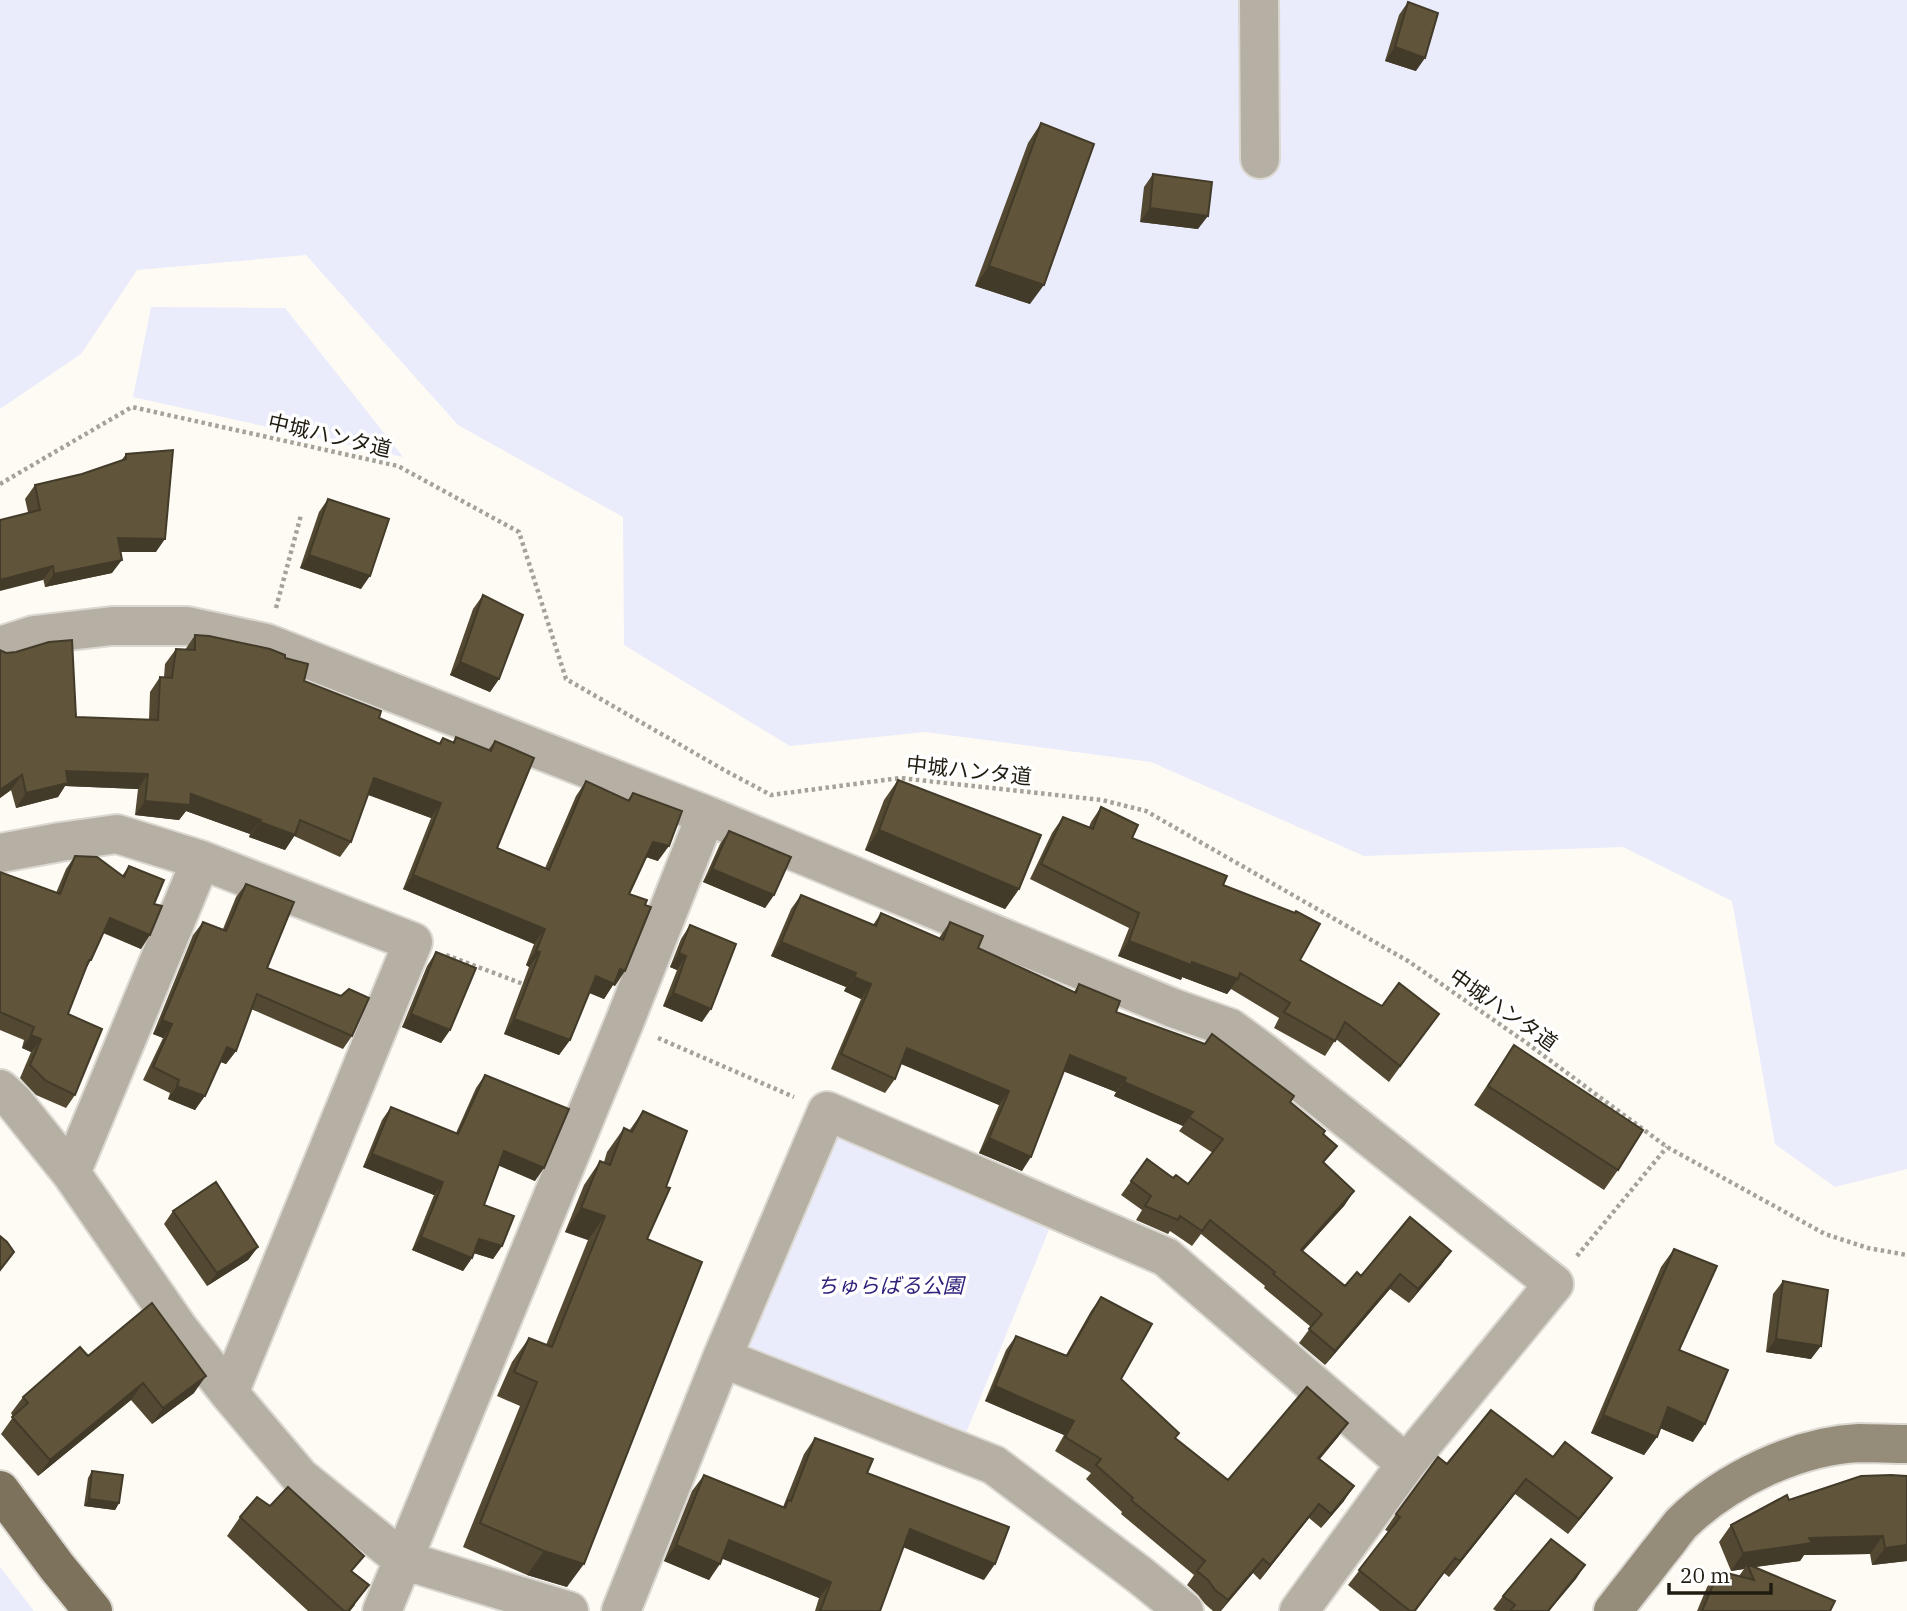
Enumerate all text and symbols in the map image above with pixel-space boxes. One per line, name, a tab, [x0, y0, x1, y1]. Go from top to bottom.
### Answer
street label: 中城ハンタ道	[265, 407, 395, 463]
street label: 中城ハンタ道	[905, 749, 1033, 791]
street label: 中城ハンタ道	[1444, 961, 1564, 1057]
park label: ちゅらばる公園	[817, 1271, 966, 1299]
scale bar	[1669, 1552, 1770, 1596]
text: 20 m	[1680, 1561, 1730, 1589]

